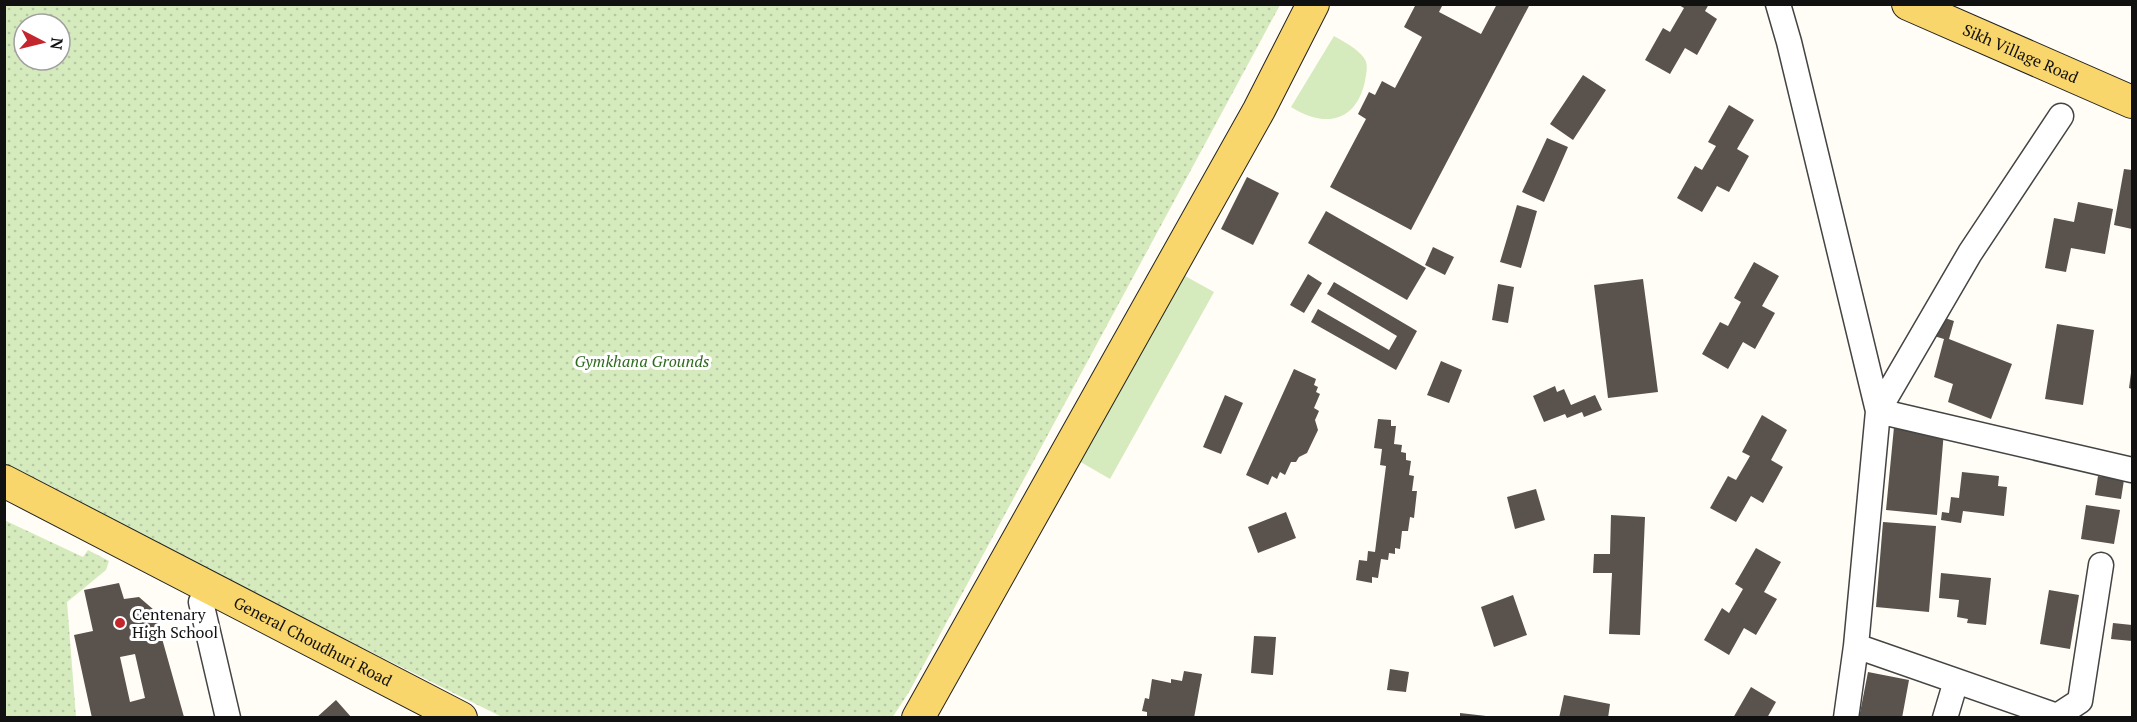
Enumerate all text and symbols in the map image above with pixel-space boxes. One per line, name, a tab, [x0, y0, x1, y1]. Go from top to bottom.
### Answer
north arrow	[12, 12, 72, 72]
street label: Sikh Village Road	[1959, 18, 2082, 88]
text: N	[45, 36, 69, 51]
park label: Gymkhana Grounds	[574, 350, 710, 372]
street label: General Choudhuri Road	[230, 591, 396, 691]
place label: Centenary High School	[132, 603, 218, 643]
marker: Centenary High School	[113, 616, 127, 630]

